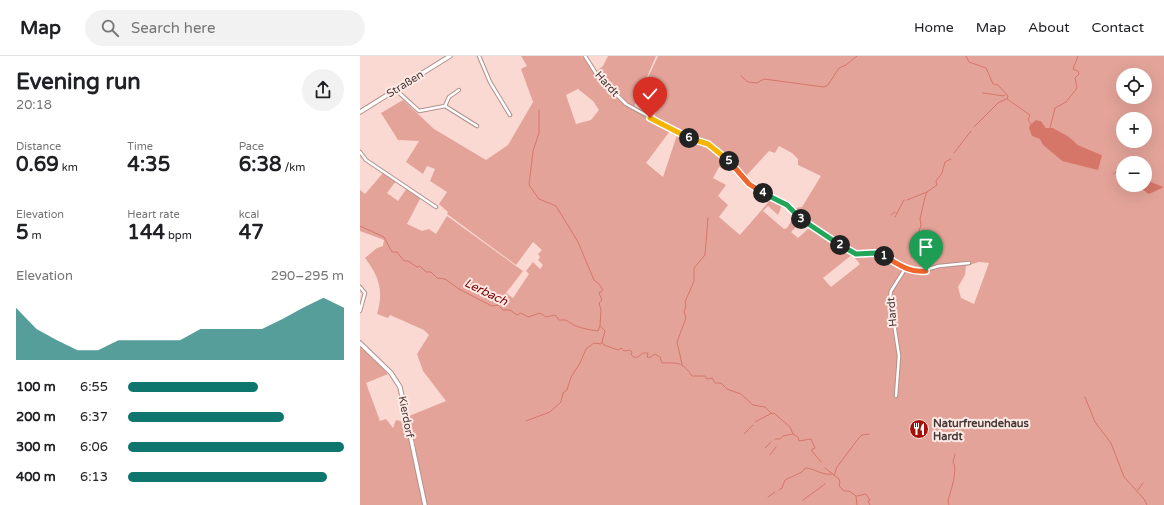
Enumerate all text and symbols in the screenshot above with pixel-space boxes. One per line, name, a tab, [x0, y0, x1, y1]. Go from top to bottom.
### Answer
search box	[85, 10, 365, 46]
text: Map	[20, 17, 61, 39]
icon: search	[99, 17, 121, 39]
text: Search here	[131, 19, 215, 37]
text: Home	[914, 19, 954, 36]
text: Map	[976, 19, 1006, 36]
text: About	[1028, 19, 1070, 36]
text: Contact	[1092, 19, 1144, 36]
street label: Straßen	[384, 68, 426, 100]
map controls	[1116, 68, 1152, 192]
button: locate	[1116, 68, 1152, 104]
text: Evening run	[16, 69, 141, 95]
button: share	[302, 69, 344, 111]
street label: Hardt	[592, 69, 622, 99]
pin	[633, 77, 667, 118]
icon: check	[639, 83, 661, 105]
text: 20:18	[16, 97, 52, 113]
button: +	[1116, 112, 1152, 148]
pin: 6	[679, 128, 699, 148]
text: 6	[686, 131, 692, 144]
text: Distance	[16, 140, 61, 153]
text: Time	[127, 140, 153, 153]
text: Pace	[239, 140, 264, 153]
pin: 5	[719, 151, 739, 171]
text: 0.69	[16, 153, 59, 177]
text: 4:35	[127, 153, 170, 177]
text: 6:38	[239, 153, 282, 177]
text: 5	[726, 154, 732, 167]
button: −	[1116, 156, 1152, 192]
text: km	[59, 161, 78, 174]
text: /km	[282, 161, 305, 174]
pin: 4	[753, 183, 773, 203]
text: 4	[760, 186, 766, 199]
text: Elevation	[16, 208, 64, 221]
text: Heart rate	[127, 208, 180, 221]
text: kcal	[239, 208, 259, 221]
pin: 3	[791, 209, 811, 229]
text: 3	[798, 212, 804, 225]
text: 5	[16, 221, 29, 245]
text: 144	[127, 221, 165, 245]
text: 47	[239, 221, 264, 245]
text: m	[29, 229, 42, 242]
text: bpm	[165, 229, 192, 242]
pin	[909, 230, 943, 271]
pin: 2	[830, 235, 850, 255]
icon: arrive	[915, 236, 937, 258]
text: 2	[837, 238, 843, 251]
pin: 1	[874, 246, 894, 266]
text: 1	[881, 249, 887, 262]
text: Elevation	[16, 268, 73, 284]
text: 290–295 m	[271, 268, 344, 284]
water label: Lerbach	[462, 276, 511, 309]
street label: Hardt	[884, 297, 900, 327]
text: 100 m	[16, 379, 56, 395]
text: 6:55	[80, 379, 108, 395]
street label: Kierdorf	[396, 395, 417, 440]
text: 200 m	[16, 409, 56, 425]
text: 6:37	[80, 409, 108, 425]
place label: Naturfreundehaus Hardt	[933, 417, 1030, 443]
restaurant icon: Naturfreundehaus Hardt	[908, 418, 930, 440]
text: 300 m	[16, 439, 56, 455]
text: 6:06	[80, 439, 108, 455]
text: 400 m	[16, 469, 56, 485]
text: 6:13	[80, 469, 108, 485]

